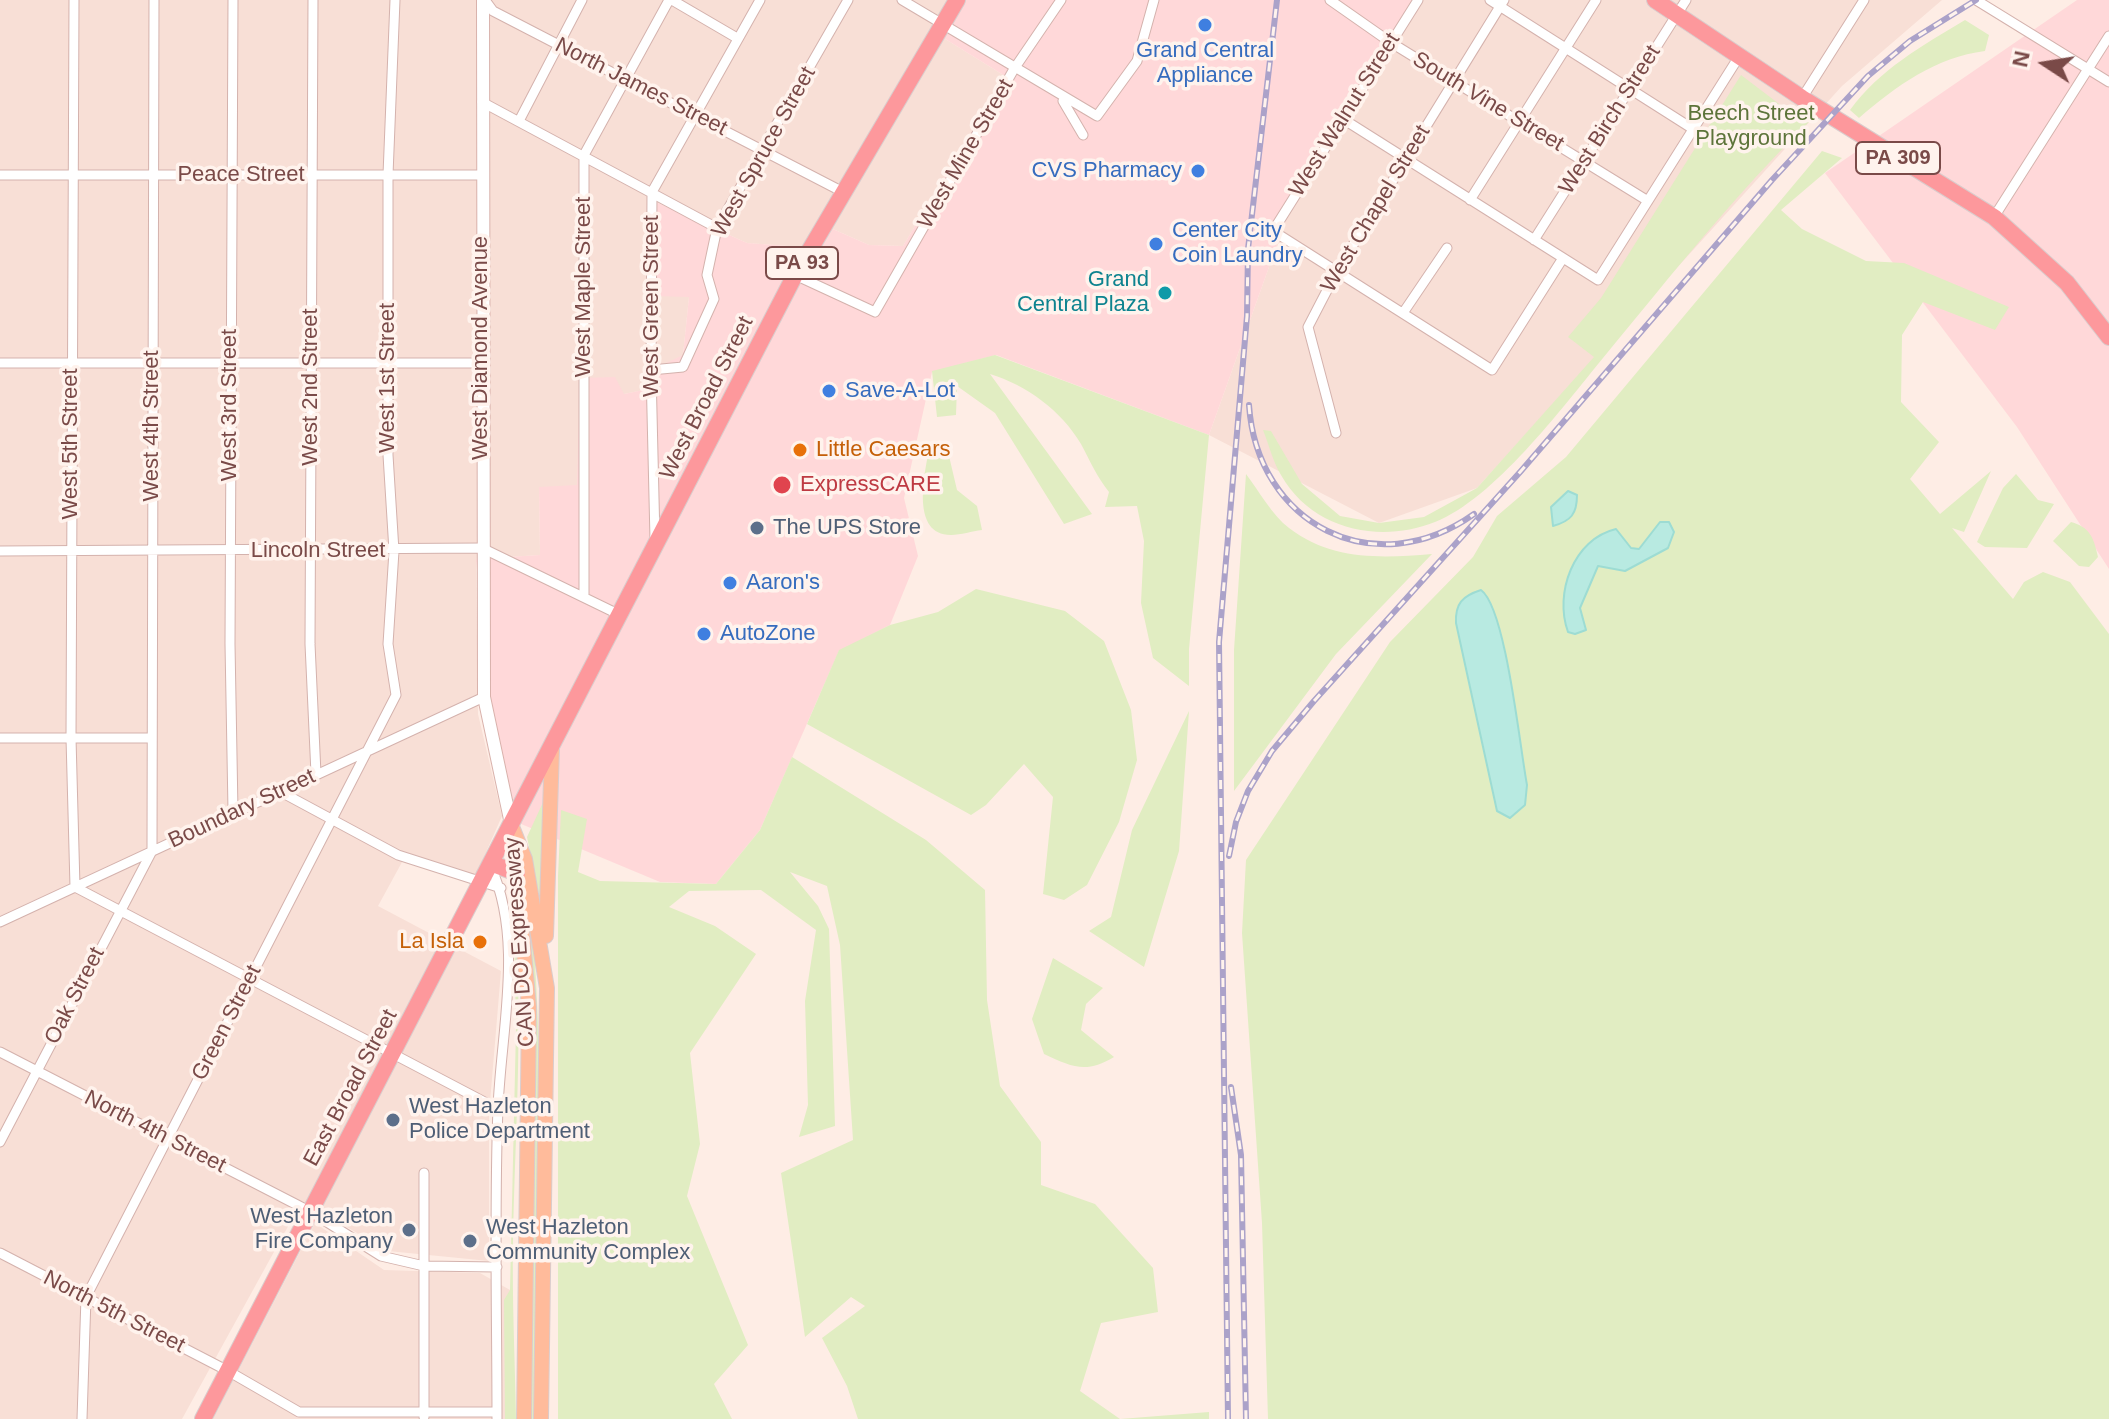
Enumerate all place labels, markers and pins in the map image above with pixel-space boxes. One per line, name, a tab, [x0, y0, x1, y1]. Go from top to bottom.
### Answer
marker: Grand Central Appliance	[1196, 16, 1214, 34]
place label: Grand Central Appliance	[1136, 38, 1274, 90]
place label: CVS Pharmacy	[1032, 158, 1182, 184]
marker: CVS Pharmacy	[1189, 162, 1207, 180]
place label: Center City Coin Laundry	[1172, 218, 1303, 270]
marker: Center City Coin Laundry	[1147, 235, 1165, 253]
place label: Grand Central Plaza	[1017, 267, 1149, 318]
marker: Grand Central Plaza	[1156, 284, 1174, 302]
place label: Save-A-Lot	[845, 378, 955, 404]
marker: Save-A-Lot	[820, 382, 838, 400]
place label: Little Caesars	[816, 437, 951, 463]
marker: Little Caesars	[791, 441, 809, 459]
place label: ExpressCARE	[800, 472, 941, 498]
marker: ExpressCARE	[771, 474, 793, 496]
place label: The UPS Store	[773, 515, 921, 541]
marker: The UPS Store	[748, 519, 766, 537]
place label: Aaron's	[746, 570, 820, 596]
marker: Aaron's	[721, 574, 739, 592]
place label: AutoZone	[720, 621, 815, 647]
marker: AutoZone	[695, 625, 713, 643]
place label: La Isla	[399, 929, 464, 955]
marker: La Isla	[471, 933, 489, 951]
place label: West Hazleton Police Department	[409, 1094, 590, 1146]
marker: West Hazleton Police Department	[384, 1111, 402, 1129]
place label: West Hazleton Fire Company	[250, 1204, 393, 1256]
place label: West Hazleton Community Complex	[486, 1215, 690, 1266]
marker: West Hazleton Fire Company	[400, 1221, 418, 1239]
marker: West Hazleton Community Complex	[461, 1232, 479, 1250]

